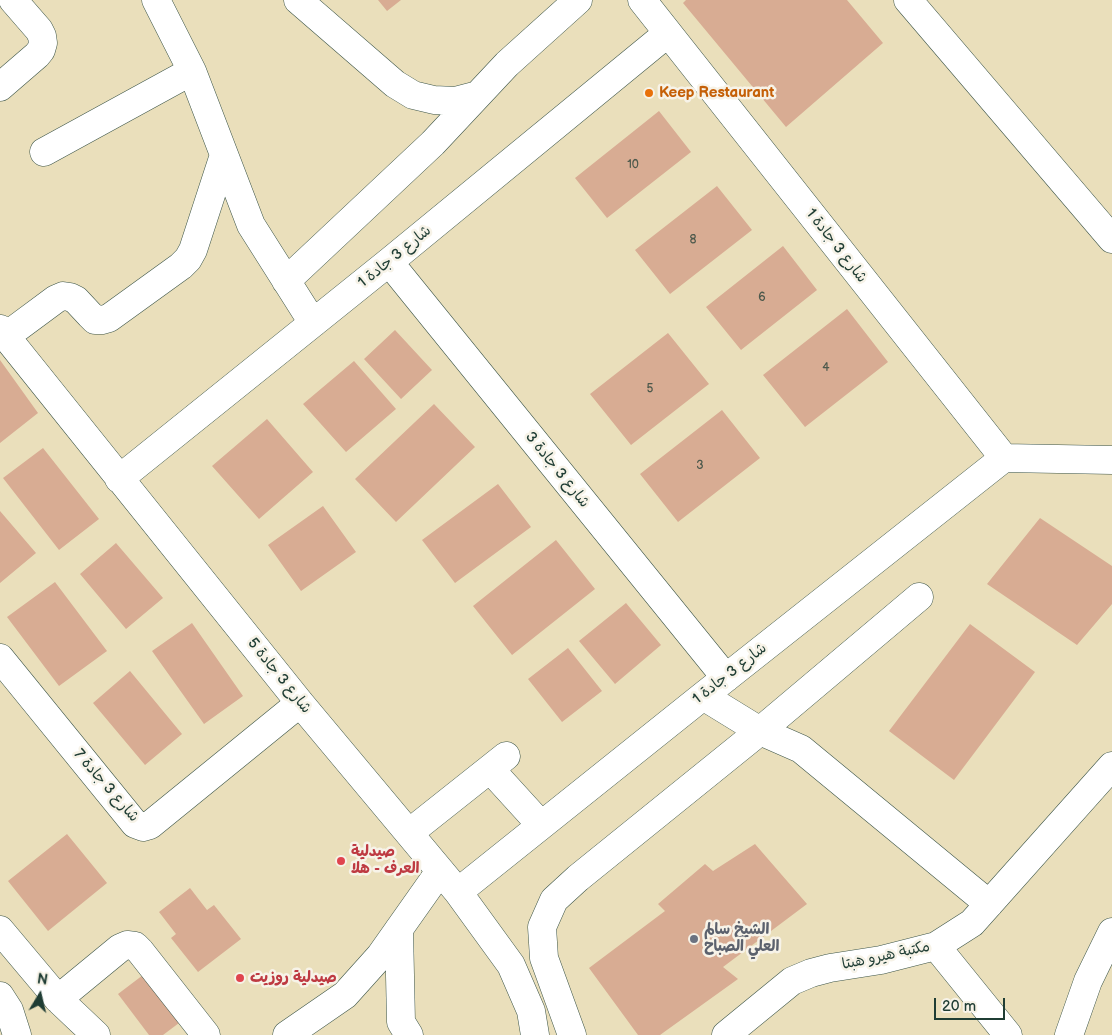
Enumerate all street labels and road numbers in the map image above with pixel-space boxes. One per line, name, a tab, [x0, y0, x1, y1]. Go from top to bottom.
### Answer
street label: شارع 3 جادة 1	[802, 205, 870, 287]
street label: شارع 3 جادة 1	[355, 222, 435, 292]
street label: شارع 3 جادة 3	[521, 428, 593, 512]
street label: شارع 3 جادة 5	[243, 635, 315, 717]
street label: شارع 3 جادة 1	[689, 640, 771, 708]
street label: شارع 3 جادة 7	[70, 746, 142, 826]
street label: مكتبة هيرو هبتا	[840, 938, 932, 974]

